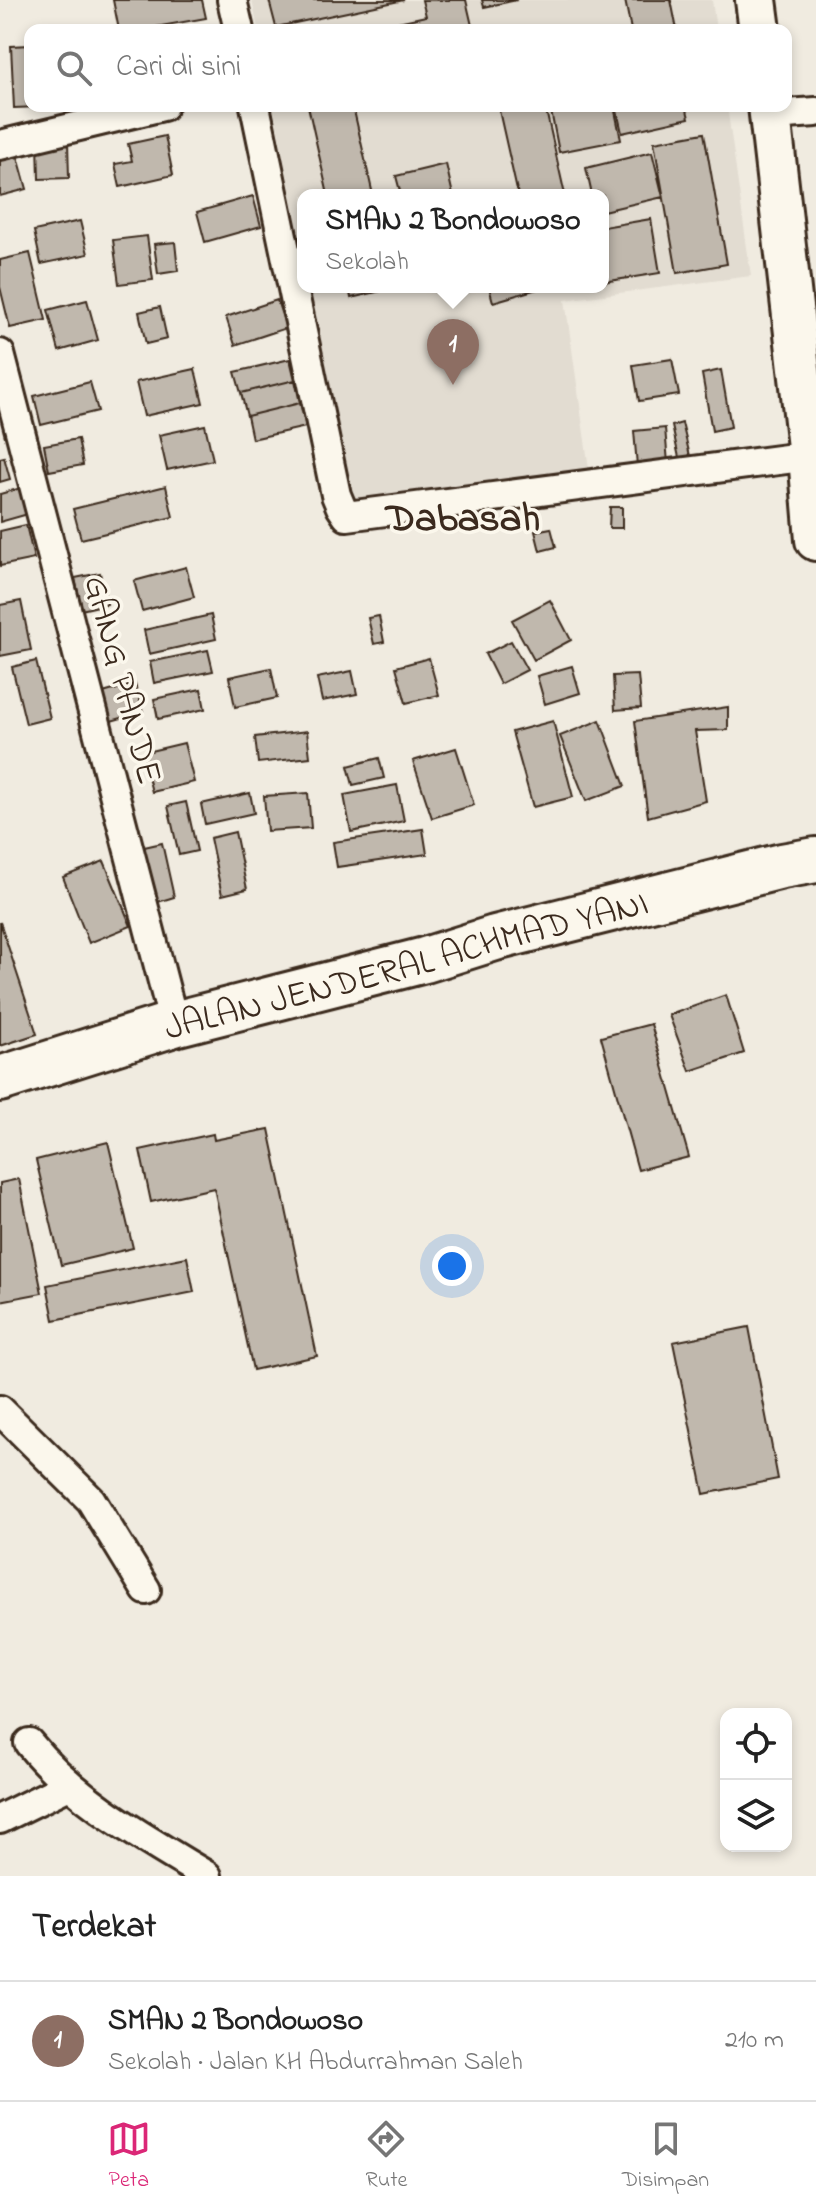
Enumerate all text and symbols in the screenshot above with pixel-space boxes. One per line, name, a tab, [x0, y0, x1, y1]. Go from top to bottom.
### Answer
search box	[24, 24, 792, 112]
icon: search	[52, 46, 96, 90]
text: Cari di sini	[116, 46, 242, 90]
popup	[297, 189, 609, 293]
text: SMAN 2 Bondowoso	[326, 200, 581, 244]
text: Sekolah	[326, 244, 409, 282]
pin: 1	[427, 319, 479, 385]
district label: Dabasah	[384, 491, 540, 550]
street label: GANG PANDE	[67, 570, 174, 790]
street label: JALAN JENDERAL ACHMAD YANI	[158, 879, 654, 1057]
your location	[432, 1246, 472, 1286]
map controls	[720, 1708, 792, 1852]
button: locate	[720, 1708, 792, 1780]
button: layers	[720, 1780, 792, 1852]
text: Terdekat	[32, 1903, 156, 1953]
text: SMAN 2 Bondowoso	[108, 2000, 363, 2044]
text: 1	[54, 2022, 62, 2060]
text: 210 m	[725, 2022, 784, 2060]
text: Sekolah · Jalan KH Abdurrahman Saleh	[108, 2044, 523, 2082]
tab: Peta	[107, 2117, 151, 2197]
tab: Rute	[364, 2117, 408, 2197]
tab: Disimpan	[622, 2117, 709, 2197]

